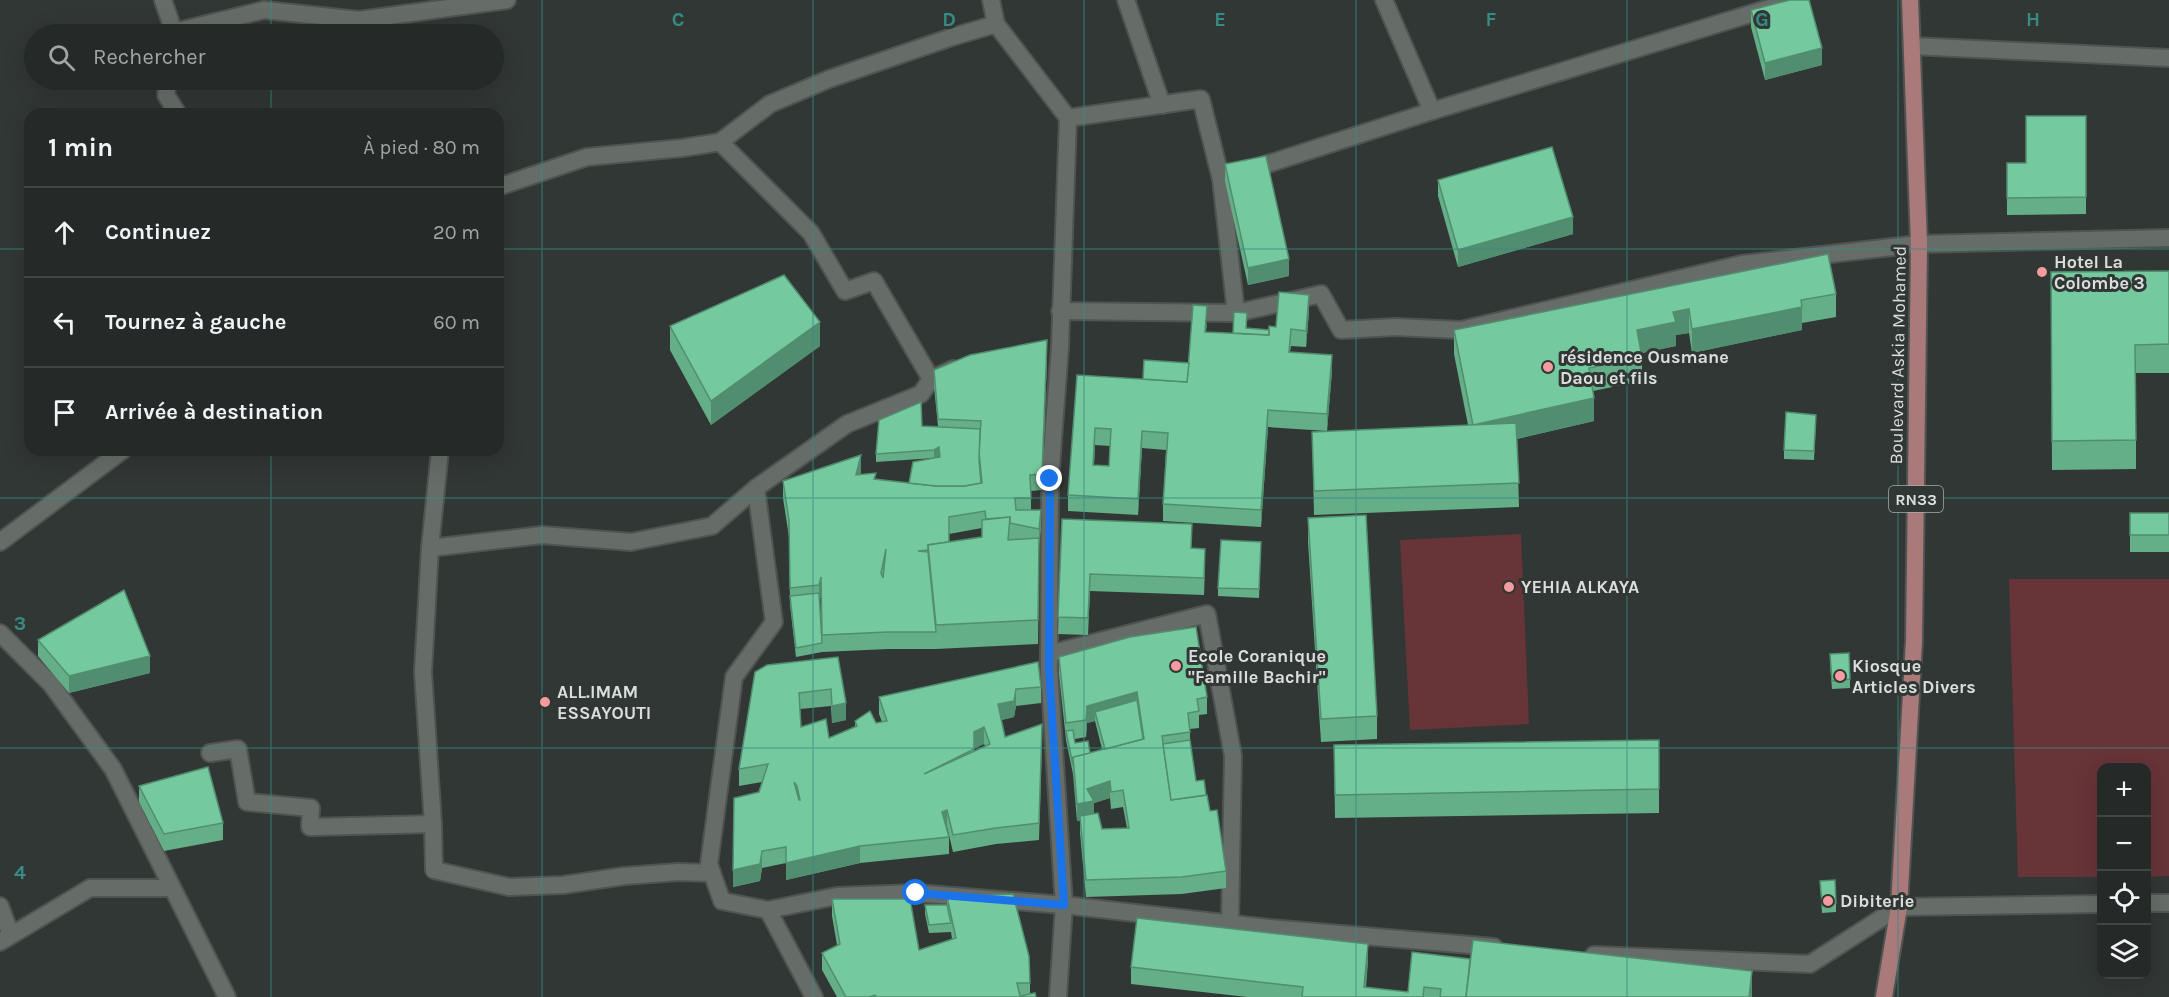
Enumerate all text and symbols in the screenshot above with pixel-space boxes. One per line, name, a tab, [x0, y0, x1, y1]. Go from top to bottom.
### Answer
text: C	[672, 8, 684, 31]
text: D	[942, 8, 956, 31]
text: E	[1214, 8, 1226, 31]
text: F	[1486, 8, 1497, 31]
text: G	[1755, 8, 1769, 31]
text: H	[2026, 8, 2040, 31]
search box	[24, 24, 504, 90]
icon: search	[45, 41, 78, 74]
text: Rechercher	[93, 44, 206, 70]
text: 1 min	[48, 132, 113, 163]
text: À pied · 80 m	[363, 136, 480, 159]
icon: ahead	[48, 216, 81, 249]
text: Continuez	[105, 219, 211, 245]
text: 20 m	[433, 221, 480, 244]
street label: Boulevard Askia Mohamed	[1885, 245, 1911, 465]
place label: Hotel La Colombe 3	[2054, 251, 2145, 294]
marker: Hotel La Colombe 3	[2035, 265, 2049, 279]
icon: left	[48, 306, 81, 339]
text: Tournez à gauche	[105, 309, 286, 335]
text: 60 m	[433, 311, 480, 334]
place label: résidence Ousmane Daou et fils	[1560, 346, 1729, 389]
marker: résidence Ousmane Daou et fils	[1541, 360, 1555, 374]
icon: arrive	[48, 396, 81, 429]
text: Arrivée à destination	[105, 399, 323, 425]
route end	[1036, 465, 1062, 491]
road number: RN33	[1889, 486, 1943, 512]
place label: YEHIA ALKAYA	[1521, 576, 1639, 598]
marker: YEHIA ALKAYA	[1502, 580, 1516, 594]
text: 3	[14, 612, 26, 635]
place label: Ecole Coranique "Famille Bachir"	[1188, 645, 1326, 688]
place label: Kiosque Articles Divers	[1852, 655, 1976, 698]
marker: Ecole Coranique "Famille Bachir"	[1169, 659, 1183, 673]
marker: Kiosque Articles Divers	[1833, 669, 1847, 683]
place label: ALL.IMAM ESSAYOUTI	[557, 681, 651, 724]
marker: ALL.IMAM ESSAYOUTI	[538, 695, 552, 709]
map controls	[2097, 763, 2151, 979]
button: +	[2097, 763, 2151, 817]
button: −	[2097, 817, 2151, 871]
text: 4	[14, 861, 26, 884]
button: locate	[2097, 871, 2151, 925]
route start	[902, 879, 928, 905]
place label: Dibiterie	[1840, 890, 1914, 912]
marker: Dibiterie	[1821, 894, 1835, 908]
button: layers	[2097, 925, 2151, 979]

